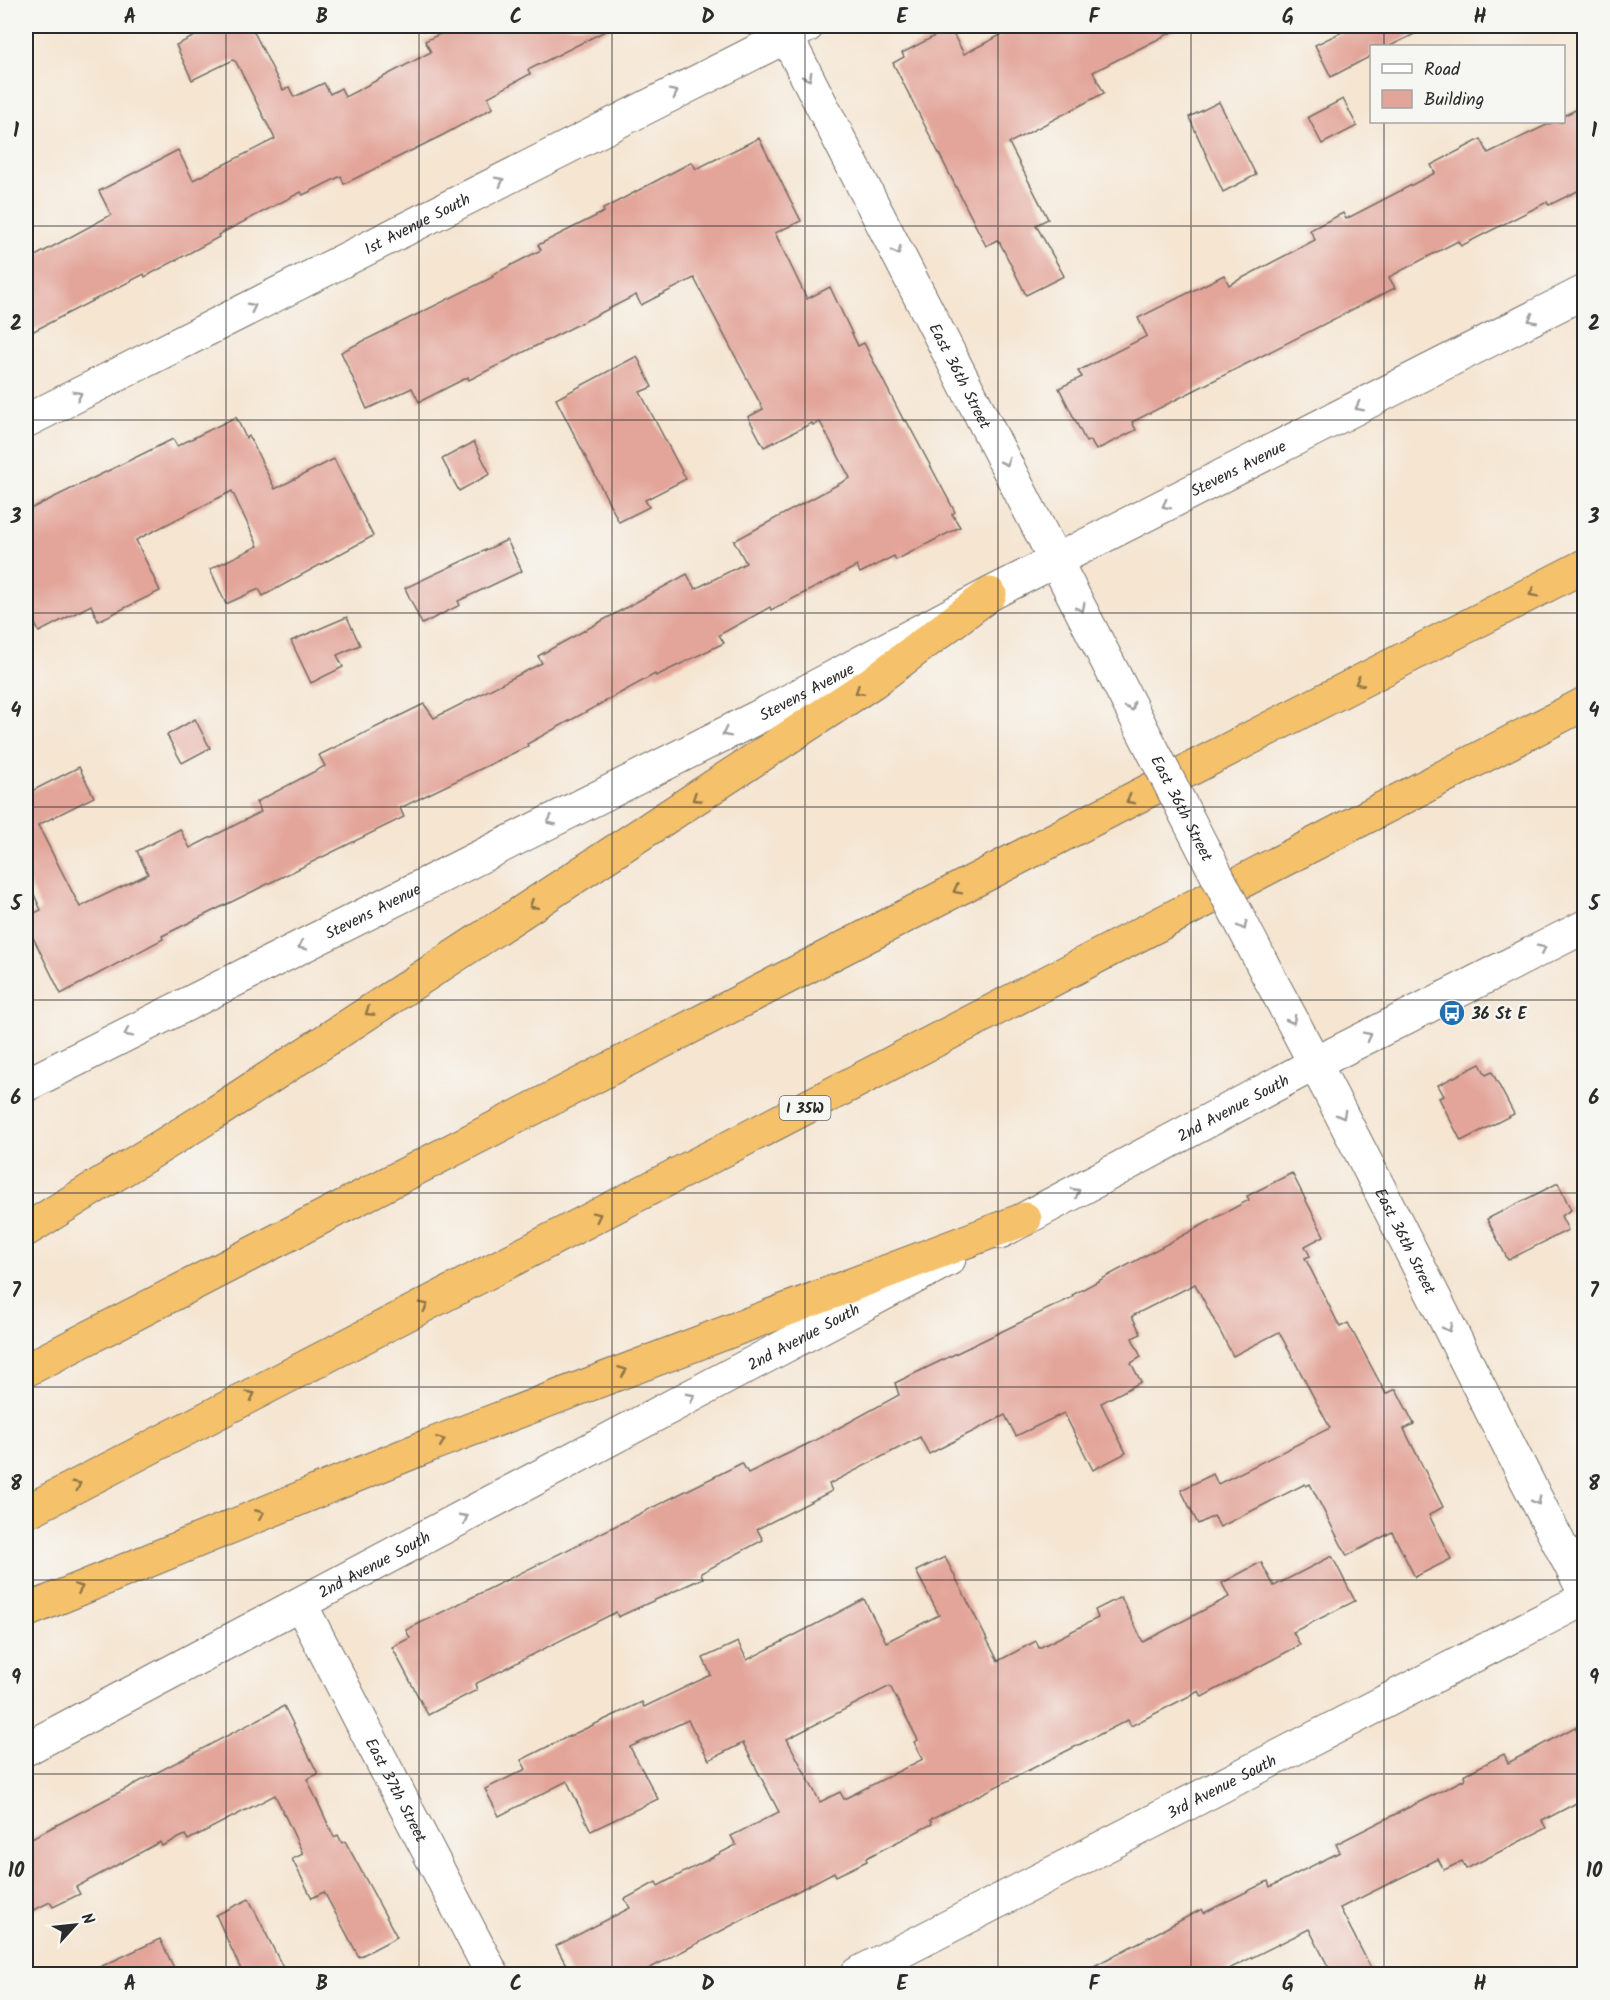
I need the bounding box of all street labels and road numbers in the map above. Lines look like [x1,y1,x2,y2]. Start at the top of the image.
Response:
street label: 1st Avenue South [360,187,475,262]
street label: East 36th Street [922,319,997,434]
street label: Stevens Avenue [1186,434,1291,504]
street label: Stevens Avenue [755,657,859,728]
street label: East 36th Street [1143,751,1219,867]
street label: Stevens Avenue [321,877,426,947]
street label: 2nd Avenue South [1173,1069,1294,1149]
road number: I 35W [780,1096,830,1120]
street label: East 36th Street [1367,1184,1442,1300]
street label: 2nd Avenue South [743,1298,865,1378]
street label: 2nd Avenue South [314,1525,435,1606]
street label: East 37th Street [358,1734,433,1848]
street label: 3rd Avenue South [1163,1749,1281,1826]

